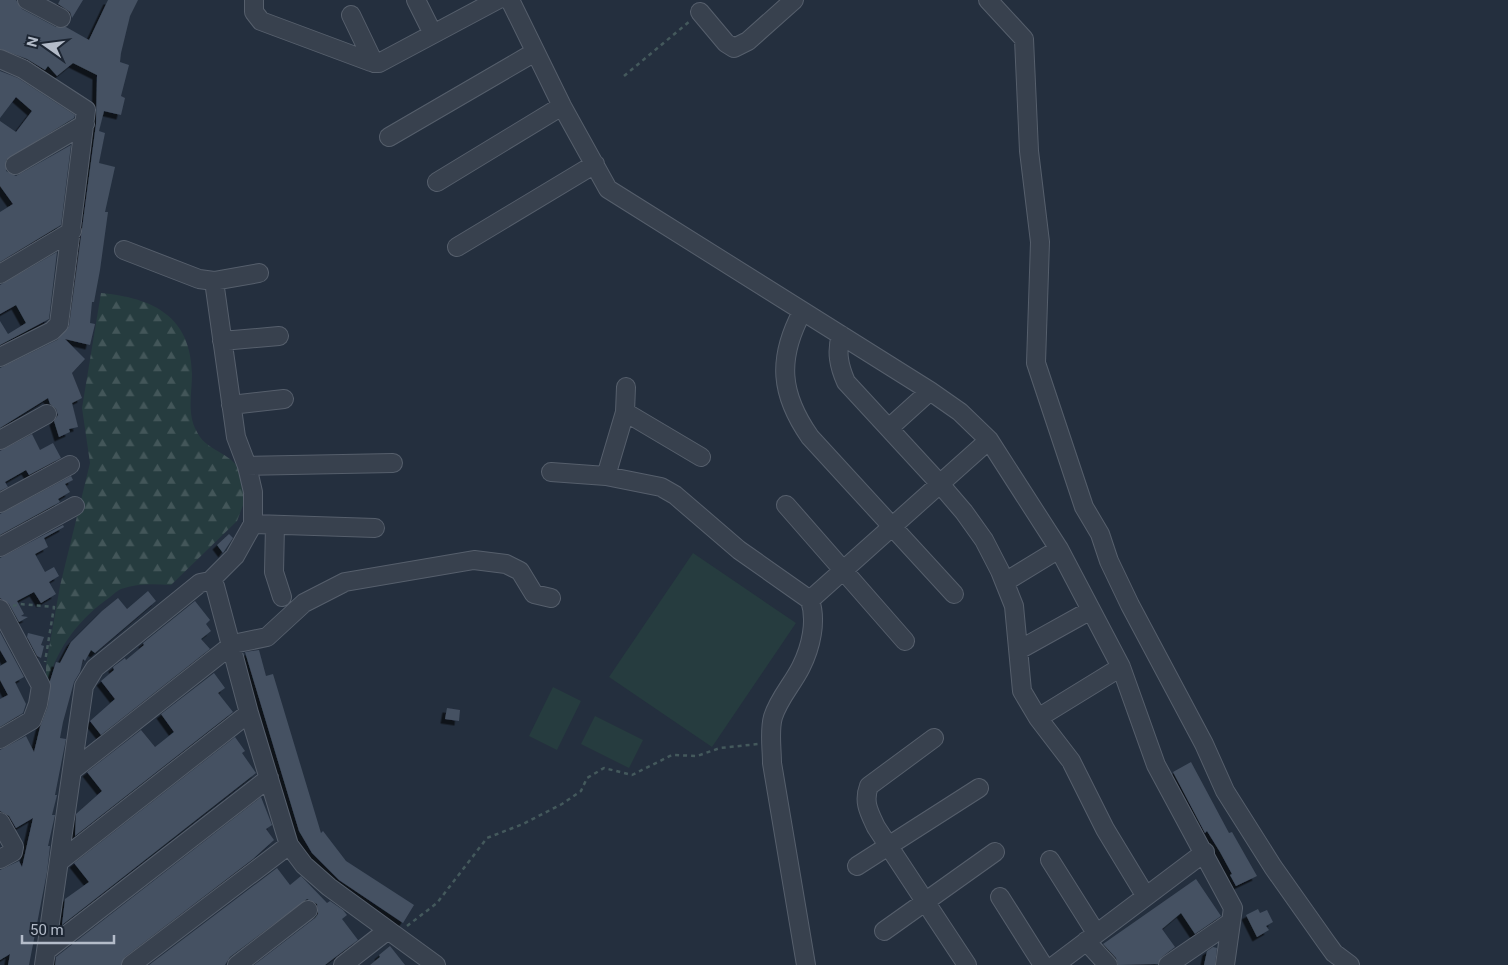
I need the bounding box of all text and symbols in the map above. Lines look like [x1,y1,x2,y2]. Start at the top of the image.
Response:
north arrow [20,20,70,70]
text: N [23,35,41,49]
scale bar [22,912,115,944]
text: 50 m [30,921,64,939]

